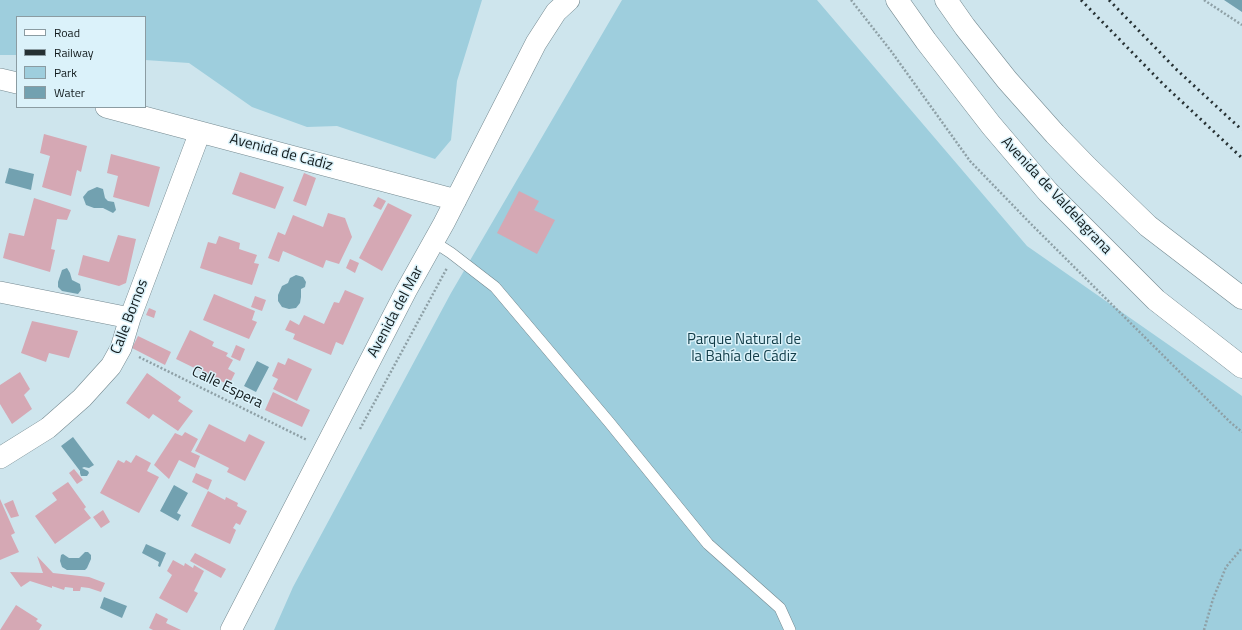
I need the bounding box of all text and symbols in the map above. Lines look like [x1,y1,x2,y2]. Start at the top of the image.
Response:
legend [16,16,146,108]
text: Road [54,23,80,42]
text: Railway [54,43,94,62]
text: Park [54,63,77,82]
text: Water [54,83,85,102]
street label: Avenida de Cádiz [228,131,334,175]
street label: Avenida de Valdelagrana [997,134,1115,258]
street label: Avenida del Mar [364,263,428,361]
street label: Calle Bornos [107,277,153,357]
park label: Parque Natural de la Bahía de Cádiz [687,331,801,366]
street label: Calle Espera [188,363,266,413]

